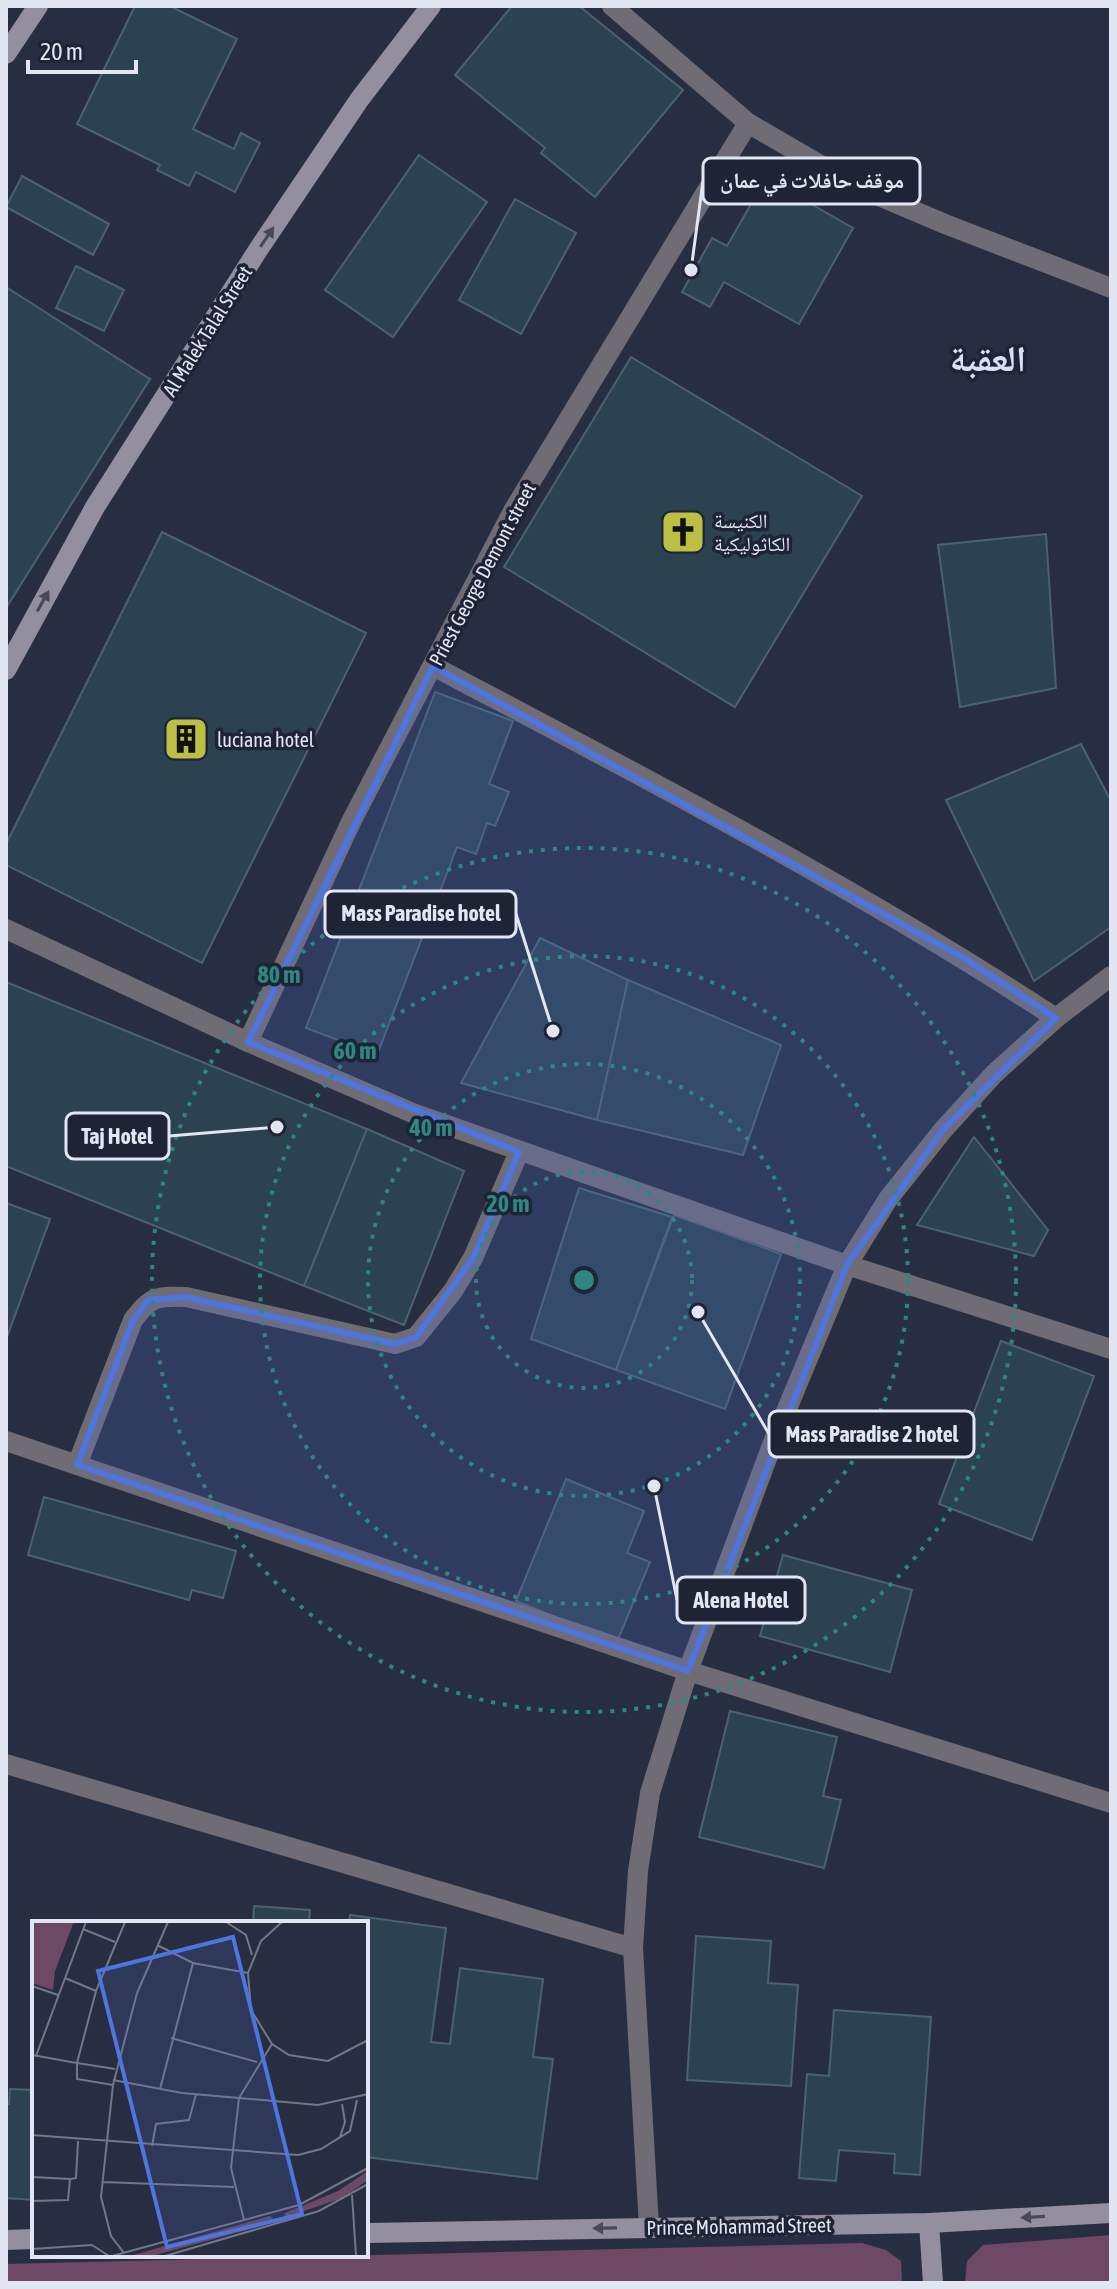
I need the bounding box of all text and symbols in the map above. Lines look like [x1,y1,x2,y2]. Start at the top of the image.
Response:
scale bar [28,24,136,74]
text: 20 m [40,38,83,65]
callout: موقف حافلات في عمان [703,158,920,204]
text: موقف حافلات في عمان [720,167,904,197]
one-way arrow [259,226,274,247]
street label: Al Malek Talal Street [158,261,256,400]
district label: العقبة [950,337,1026,379]
street label: Priest George Demont street [424,478,540,669]
church icon: الكنيسة الكاثوليكية [659,508,707,556]
place label: الكنيسة الكاثوليكية [714,509,790,555]
one-way arrow [37,590,50,613]
building icon: luciana hotel [162,715,210,763]
place label: luciana hotel [217,728,315,751]
callout: Mass Paradise hotel [325,891,516,937]
text: Mass Paradise hotel [341,900,502,926]
text: 80 m [257,961,301,988]
text: 60 m [333,1037,377,1064]
callout: Taj Hotel [66,1113,169,1159]
text: 40 m [408,1114,453,1141]
text: Taj Hotel [81,1123,154,1149]
text: 20 m [486,1190,530,1217]
centre of rings [570,1266,598,1294]
callout: Mass Paradise 2 hotel [769,1411,974,1457]
text: Mass Paradise 2 hotel [786,1421,960,1447]
callout: Alena Hotel [677,1577,805,1623]
text: Alena Hotel [692,1587,790,1613]
inset map [32,1921,368,2257]
one-way arrow [1020,2211,1045,2224]
street label: Prince Mohammad Street [646,2213,832,2239]
one-way arrow [592,2222,617,2235]

